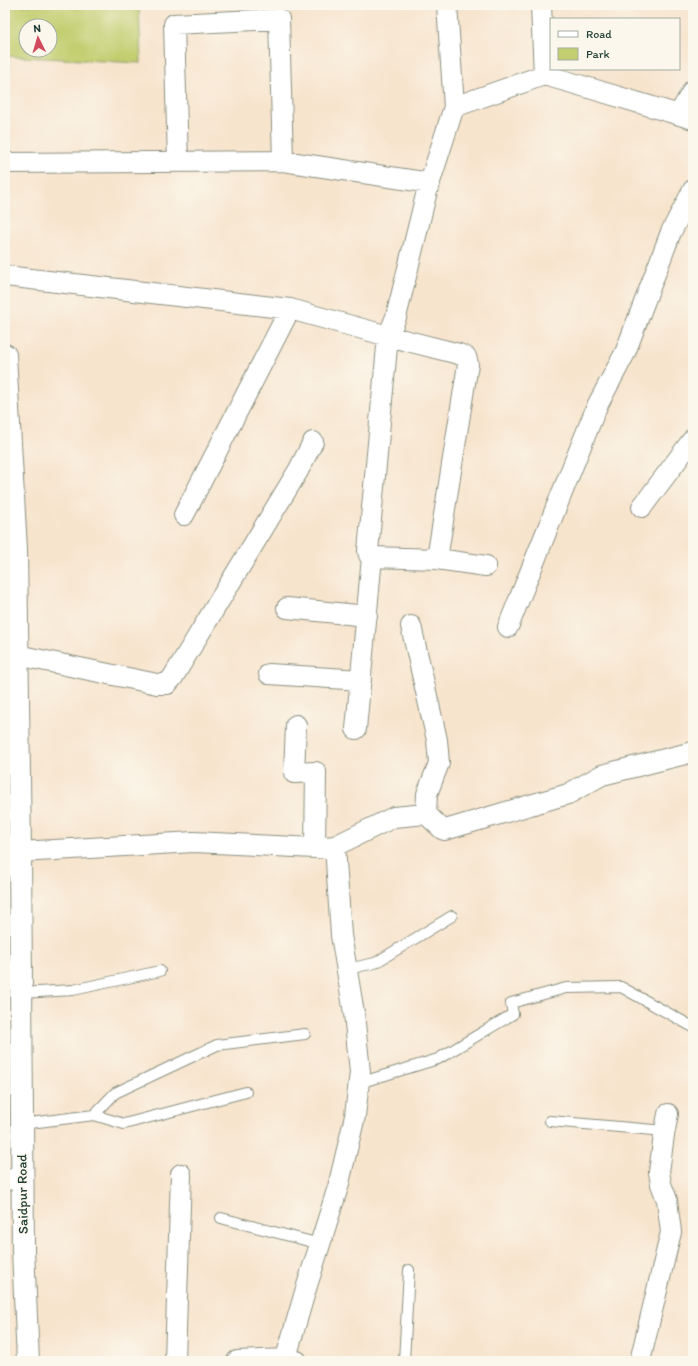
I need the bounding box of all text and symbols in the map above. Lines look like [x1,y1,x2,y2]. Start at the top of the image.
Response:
north arrow [18,18,58,58]
legend [550,18,680,70]
text: N [33,22,41,35]
text: Road [586,27,612,41]
text: Park [586,47,610,61]
street label: Saidpur Road [13,1154,32,1234]

